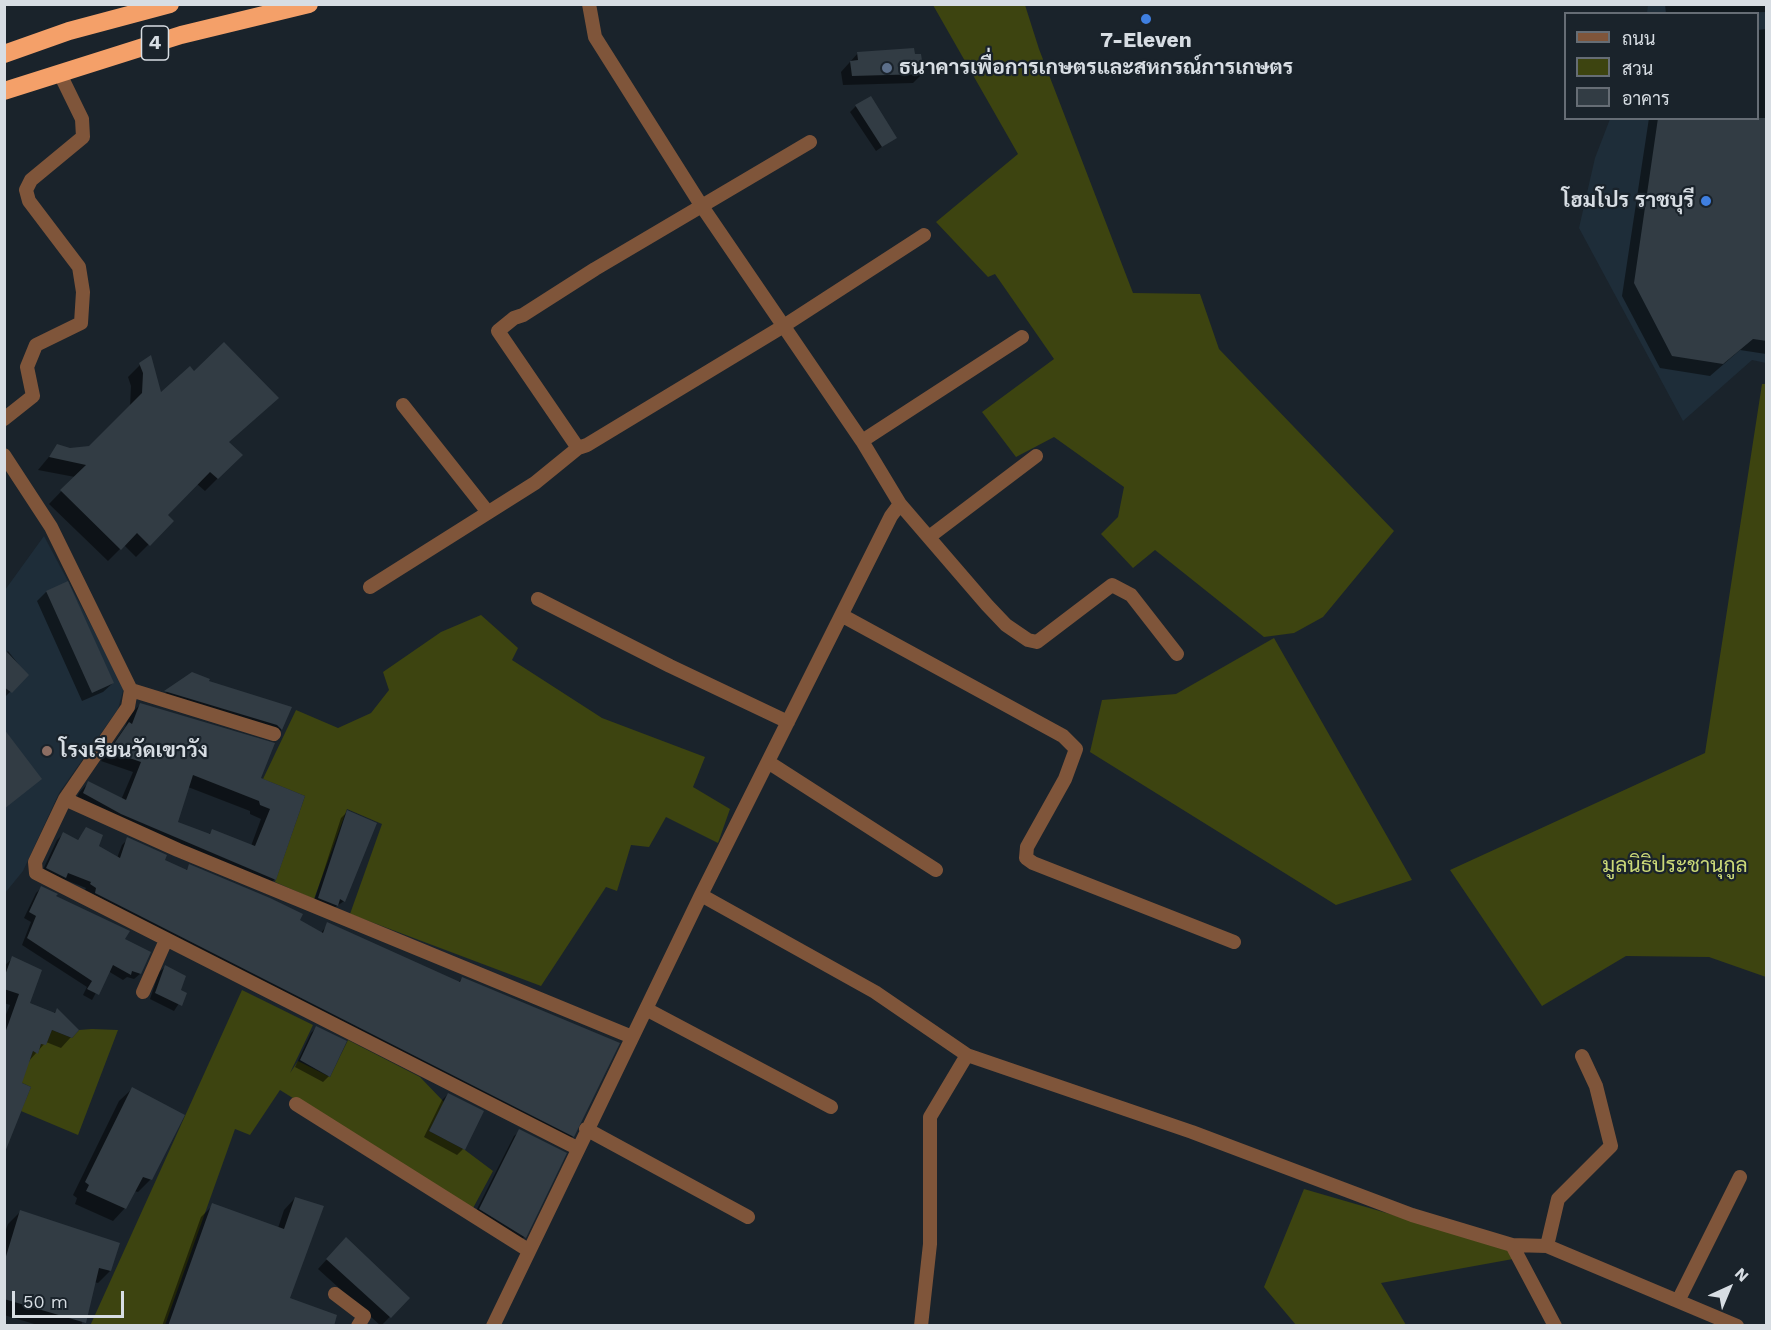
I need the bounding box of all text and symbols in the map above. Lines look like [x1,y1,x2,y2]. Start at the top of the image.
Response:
marker: 7-Eleven [1139,12,1153,26]
legend [1564,12,1759,120]
road number: 4 [142,26,168,60]
place label: 7-Eleven [1100,28,1192,54]
text: ถนน [1622,28,1655,49]
place label: ธนาคารเพื่อการเกษตรและสหกรณ์การเกษตร [899,55,1293,81]
text: สวน [1622,58,1653,79]
marker: ธนาคารเพื่อการเกษตรและสหกรณ์การเกษตร [880,61,894,75]
text: อาคาร [1622,88,1670,109]
place label: โฮมโปร ราชบุรี [1562,188,1694,214]
marker: โฮมโปร ราชบุรี [1699,194,1713,208]
place label: โรงเรียนวัดเขาวัง [59,738,208,764]
marker: โรงเรียนวัดเขาวัง [40,744,54,758]
park label: มูลนิธิประชานุกูล [1602,853,1748,879]
north arrow [1699,1258,1759,1318]
text: N [1731,1264,1753,1286]
scale bar [15,1279,128,1317]
text: 50 m [23,1291,68,1312]

